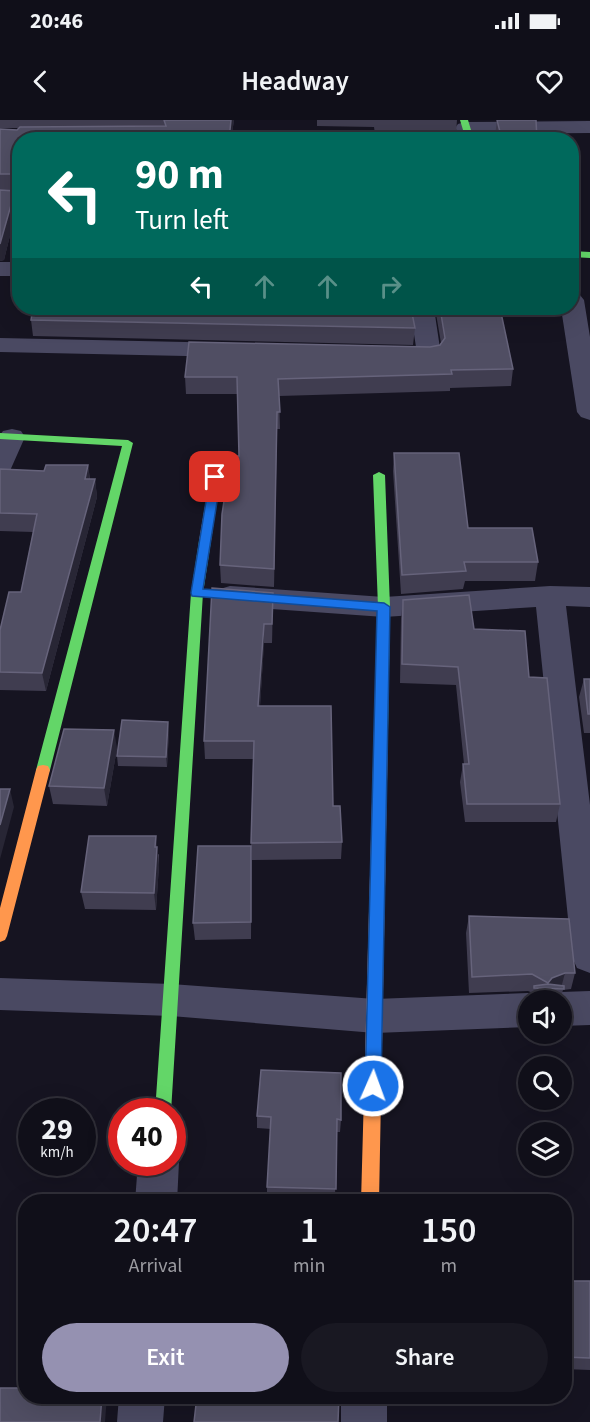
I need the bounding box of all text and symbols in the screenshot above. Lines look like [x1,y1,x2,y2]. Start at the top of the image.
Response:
text: 20:46 [30,5,83,37]
text: Headway [241,62,349,101]
icon: back [24,65,57,98]
icon: heart [533,65,566,98]
text: 90 m [135,145,224,205]
icon: left [36,156,114,234]
text: Turn left [135,201,229,240]
icon: left [185,270,218,303]
icon: ahead [248,270,281,303]
icon: ahead [311,270,344,303]
icon: right [374,270,407,303]
pin [189,451,240,502]
icon: arrive [198,460,231,493]
map controls [518,990,572,1176]
button: sound [518,990,572,1044]
position arrow [341,1054,405,1118]
button: search [518,1056,572,1110]
speed limit sign: 40 [108,1098,186,1176]
text: 29 [41,1108,73,1151]
button: layers [518,1122,572,1176]
text: km/h [40,1142,74,1163]
text: 20:47 [114,1205,197,1256]
text: 1 [300,1205,318,1256]
text: 150 [421,1205,476,1256]
text: Arrival [129,1252,182,1280]
text: min [293,1252,325,1280]
text: m [440,1252,457,1280]
button: Exit [42,1323,289,1392]
button: Share [301,1323,548,1392]

